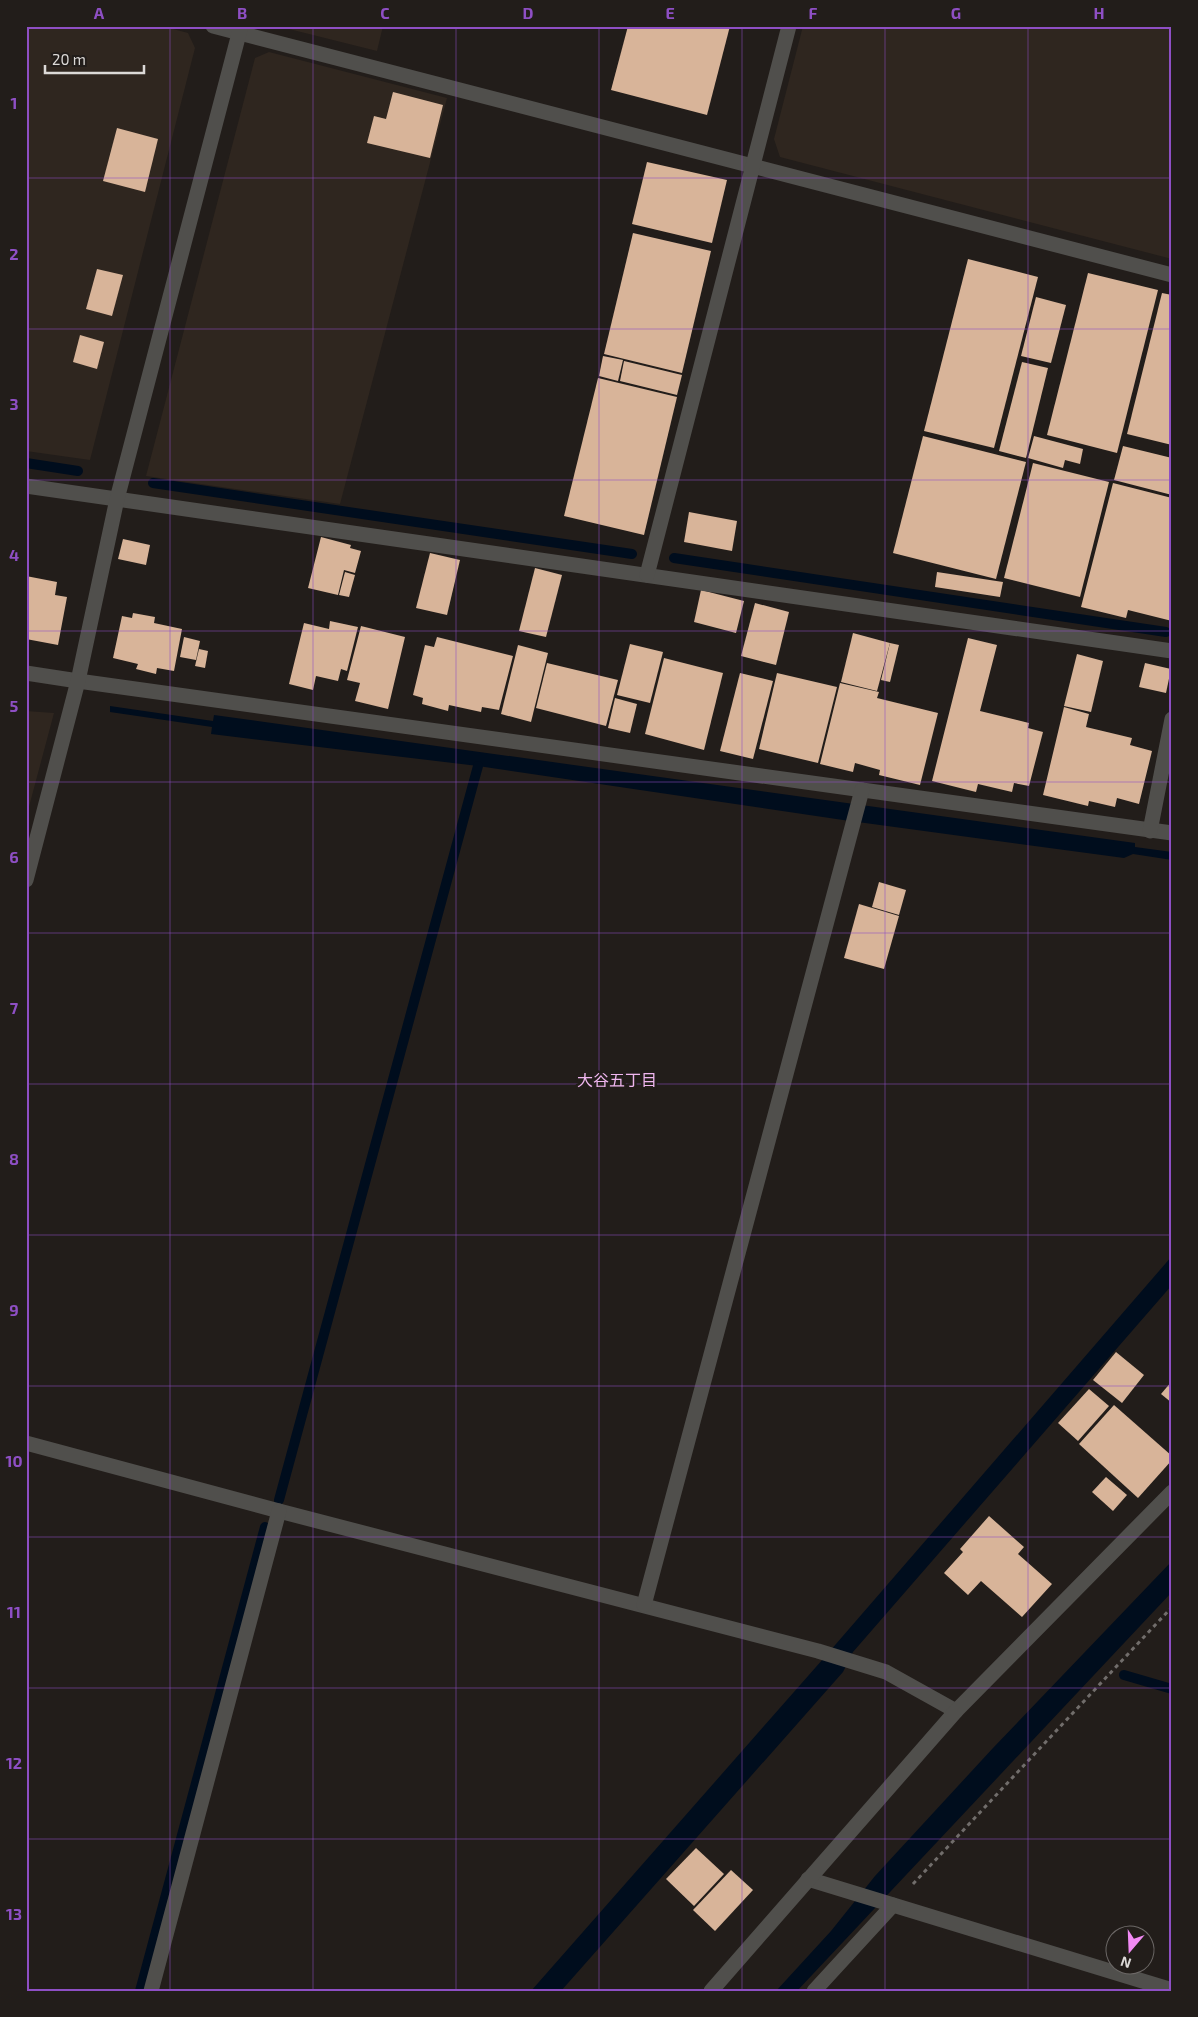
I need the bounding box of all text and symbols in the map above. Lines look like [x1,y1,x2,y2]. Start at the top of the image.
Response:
text: A [94,3,105,22]
text: B [237,3,247,22]
text: C [380,3,390,22]
text: D [523,3,534,22]
text: E [665,3,675,22]
text: F [809,3,818,22]
text: G [951,3,961,22]
text: H [1093,3,1105,22]
scale bar [45,42,144,74]
text: 20 m [52,50,86,68]
text: 1 [11,93,17,112]
text: 2 [9,244,19,263]
text: 3 [9,394,19,413]
text: 4 [9,545,19,564]
text: 5 [10,696,19,715]
text: 6 [9,847,19,866]
text: 7 [10,998,19,1017]
district label: 大谷五丁目 [577,1070,657,1089]
text: 8 [9,1149,19,1168]
text: 9 [9,1300,19,1319]
text: 10 [5,1451,23,1470]
text: 11 [7,1602,21,1621]
text: 12 [6,1753,22,1772]
text: 13 [6,1904,22,1923]
north arrow [1106,1924,1156,1974]
text: N [1118,1953,1133,1972]

